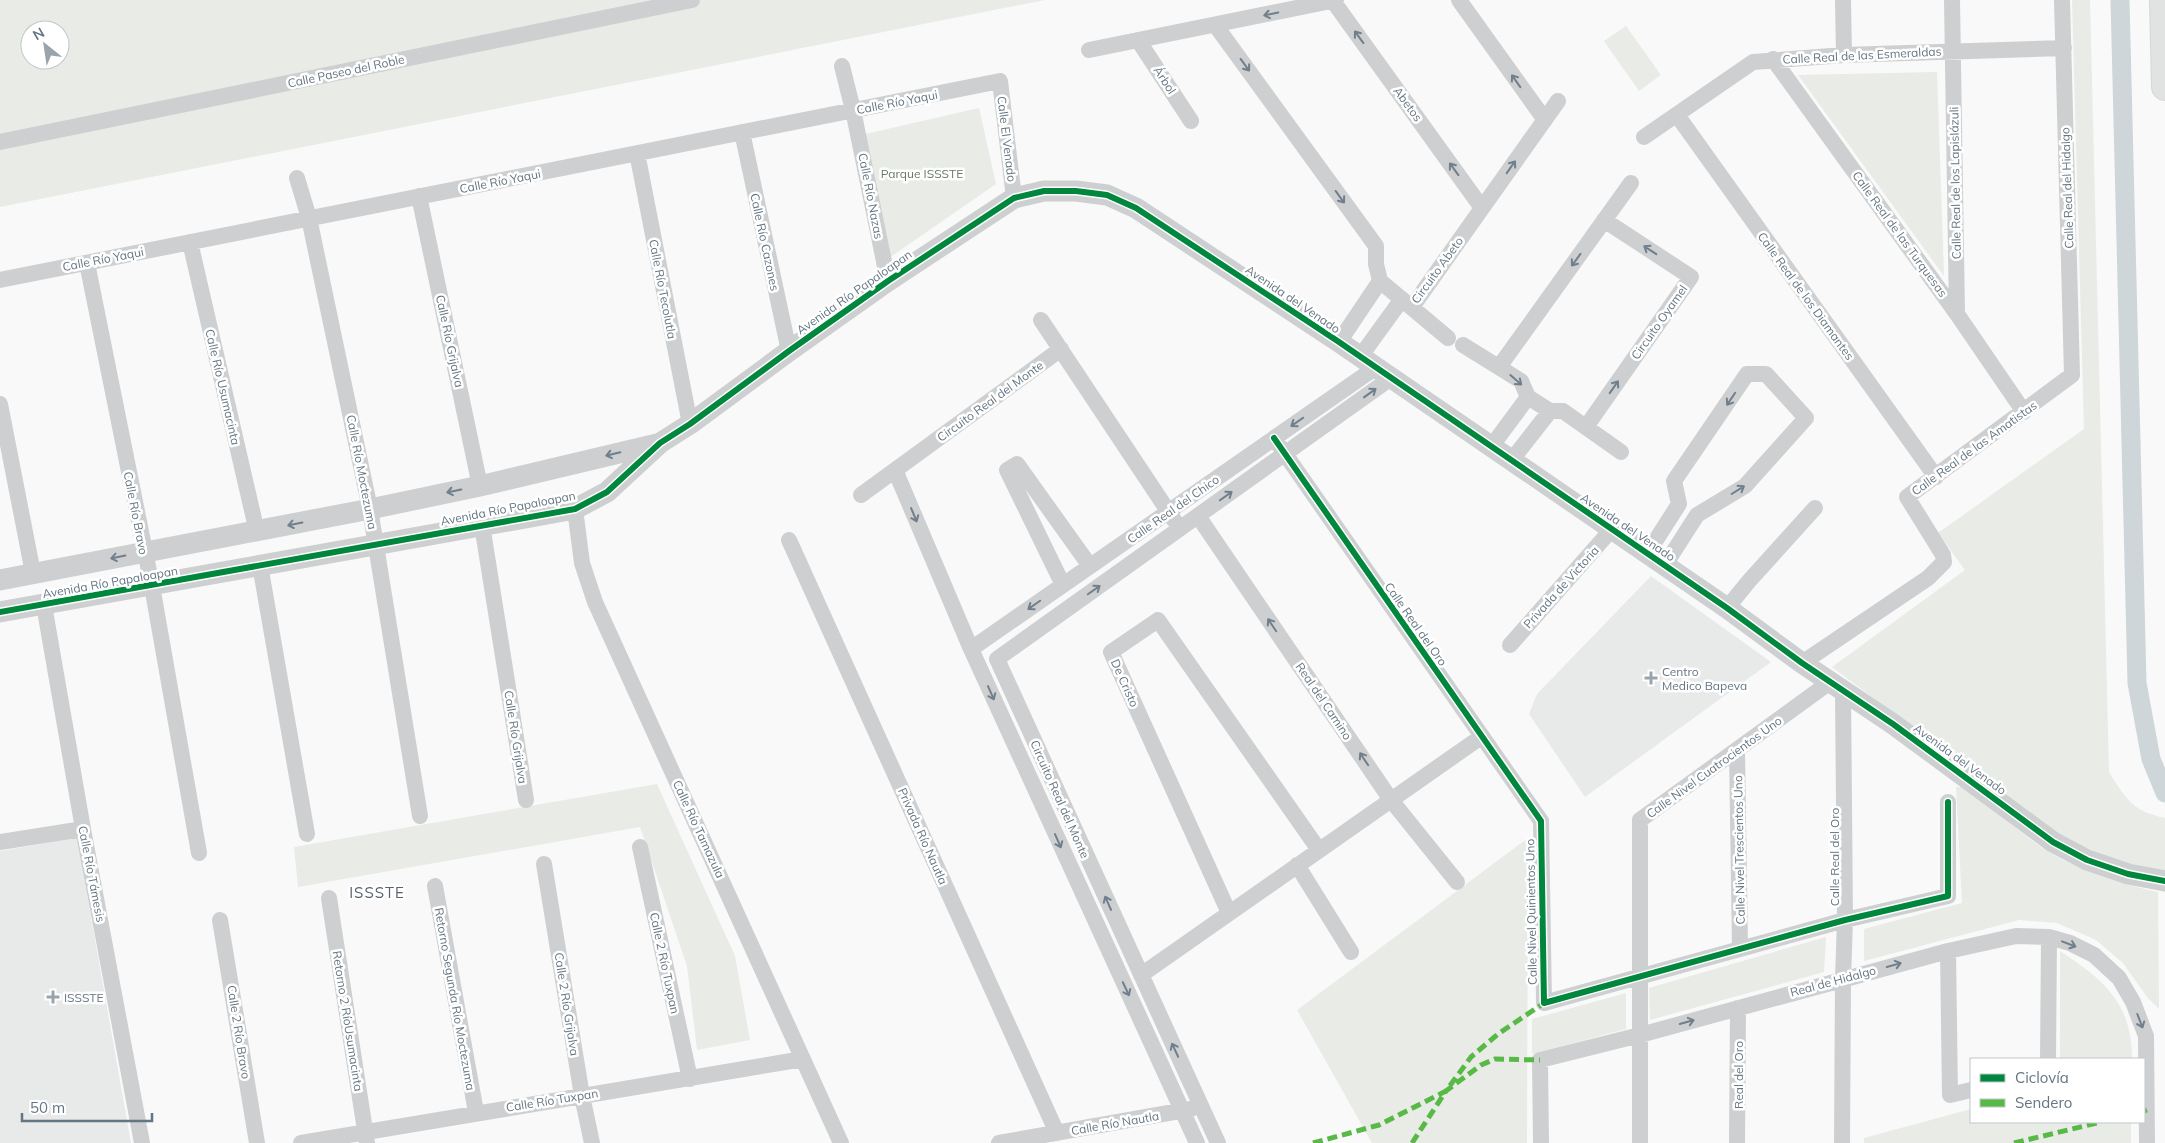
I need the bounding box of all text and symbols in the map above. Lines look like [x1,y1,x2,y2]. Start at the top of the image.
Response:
one-way arrow [1264,10,1280,19]
north arrow [20,20,70,70]
text: N [29,23,48,44]
one-way arrow [1354,30,1364,44]
street label: Calle Real de las Esmeraldas [1782,43,1942,67]
street label: Calle Paseo del Roble [286,51,406,91]
one-way arrow [1240,58,1250,72]
street label: Árbol [1151,63,1179,97]
one-way arrow [1511,74,1521,88]
street label: Abetos [1390,84,1426,124]
street label: Calle Río Yaqui [855,87,939,117]
street label: Calle El Venado [994,95,1020,183]
street label: Calle Real de los Lapislázuli [1946,106,1964,260]
street label: Calle Real del Hidalgo [2057,127,2077,249]
street label: Calle Río Nazas [855,152,887,240]
one-way arrow [1506,161,1517,174]
one-way arrow [1449,162,1459,176]
street label: Calle Río Yaqui [458,166,542,196]
park label: Parque ISSSTE [881,166,963,181]
street label: Calle Real de las Turquesas [1849,168,1951,300]
one-way arrow [1335,190,1345,204]
street label: Calle Río Cazones [747,192,783,292]
street label: Calle Real de los Diamantes [1755,229,1858,363]
street label: Circuito Abeto [1408,234,1466,306]
street label: Calle Río Tecolutla [646,238,680,340]
street label: Calle Río Yaqui [61,244,145,274]
one-way arrow [1643,245,1657,255]
street label: Avenida Río Papaloapan [793,246,915,338]
one-way arrow [1571,252,1581,266]
street label: Avenida del Venado [1243,262,1343,336]
street label: Circuito Oyamel [1628,282,1690,362]
street label: Calle Río Grijalva [433,293,467,389]
street label: Calle Río Usumacinta [202,328,244,446]
street label: Circuito Real del Monte [934,357,1046,445]
one-way arrow [1510,374,1523,385]
one-way arrow [1609,380,1619,394]
one-way arrow [1363,388,1377,398]
one-way arrow [1726,391,1736,405]
street label: Calle Real de las Amatistas [1908,397,2040,499]
street label: Calle Río Moctezuma [344,413,380,531]
one-way arrow [1290,417,1304,427]
one-way arrow [605,450,621,459]
street label: Calle Río Bravo [121,470,151,556]
street label: Calle Real del Chico [1124,472,1222,546]
one-way arrow [1731,485,1745,495]
one-way arrow [447,487,463,497]
street label: Avenida Río Papaloapan [439,488,577,528]
street label: Avenida del Venado [1578,490,1678,564]
one-way arrow [1219,491,1233,501]
one-way arrow [910,507,920,522]
one-way arrow [288,520,304,529]
street label: Privada de Victoria [1520,543,1602,631]
one-way arrow [111,553,127,563]
street label: Avenida Río Papaloapan [41,563,179,601]
street label: Calle Real del Oro [1382,579,1450,669]
one-way arrow [1087,585,1101,595]
one-way arrow [1027,600,1041,610]
one-way arrow [1267,618,1277,632]
street label: De Cristo [1108,657,1142,709]
street label: Real del Camino [1293,659,1355,743]
place label: Centro Medico Bapeva [1662,664,1747,693]
marker: Centro Medico Bapeva [1644,671,1658,685]
one-way arrow [987,685,996,700]
street label: Calle Río Grijalva [501,689,531,785]
street label: Calle Nivel Cuatrocientos Uno [1643,713,1785,821]
street label: Avenida del Venado [1911,720,2009,798]
street label: Circuito Real del Monte [1027,738,1093,860]
one-way arrow [1359,752,1369,766]
street label: Calle Nivel Trescientos Uno [1730,775,1748,925]
street label: Calle Río Tamazula [670,778,728,880]
street label: Privada Río Nautla [895,785,951,887]
street label: Calle Real del Oro [1827,808,1842,906]
street label: Calle Río Támesis [75,824,109,924]
one-way arrow [1054,833,1064,848]
street label: Calle Nivel Quinientos Uno [1522,839,1540,985]
district label: ISSSTE [349,883,405,902]
one-way arrow [1102,896,1112,911]
street label: Retorno Segunda Río Moctezuma [432,906,478,1092]
street label: Calle 2 Río Tuxpan [647,911,683,1015]
one-way arrow [2061,940,2077,949]
street label: Retorno 2 RíoUsumacinta [329,950,367,1092]
street label: Calle 2 Río Grijalva [551,951,583,1057]
one-way arrow [1885,960,1901,969]
street label: Real de Hidalgo [1788,962,1878,1000]
one-way arrow [1122,981,1131,996]
street label: Calle 2 Río Bravo [224,984,254,1080]
marker: ISSSTE [46,990,60,1004]
place label: ISSSTE [64,990,104,1005]
one-way arrow [2136,1013,2145,1029]
one-way arrow [1678,1017,1694,1026]
street label: Real del Oro [1731,1041,1746,1109]
one-way arrow [1170,1043,1180,1058]
legend [1970,1058,2145,1123]
text: Ciclovía [2015,1068,2069,1087]
street label: Calle Río Tuxpan [505,1085,599,1115]
scale bar [22,1090,152,1122]
text: Sendero [2015,1093,2072,1112]
text: 50 m [30,1098,65,1117]
street label: Calle Río Nautla [1070,1108,1160,1138]

